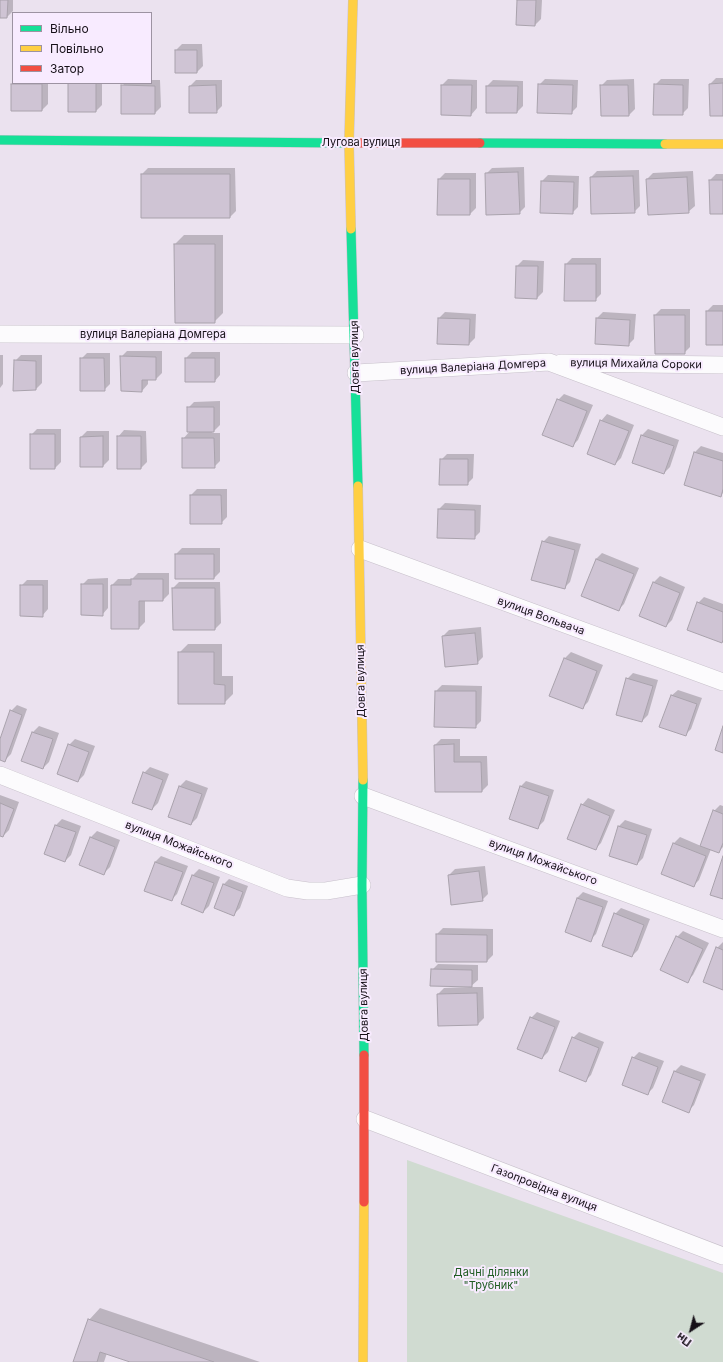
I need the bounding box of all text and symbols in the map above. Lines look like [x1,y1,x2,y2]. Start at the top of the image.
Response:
legend [12,12,152,84]
text: Вільно [50,21,89,36]
text: Повільно [50,41,104,56]
text: Затор [50,61,84,76]
street label: Лугова вулиця [322,136,400,150]
street label: Довга вулиця [348,320,362,394]
street label: вулиця Валеріана Домгера [80,328,226,342]
street label: вулиця Михайла Сороки [570,356,702,372]
street label: вулиця Валеріана Домгера [400,357,546,377]
street label: вулиця Вольвача [496,594,586,638]
street label: Довга вулиця [354,644,368,718]
street label: вулиця Можайського [123,818,235,872]
street label: вулиця Можайського [487,836,599,888]
street label: Довга вулиця [357,968,371,1042]
street label: Газопровідна вулиця [489,1162,599,1214]
park label: Дачні ділянки "Трубник" [454,1266,528,1292]
north arrow [671,1310,711,1350]
text: Пн [674,1330,694,1350]

